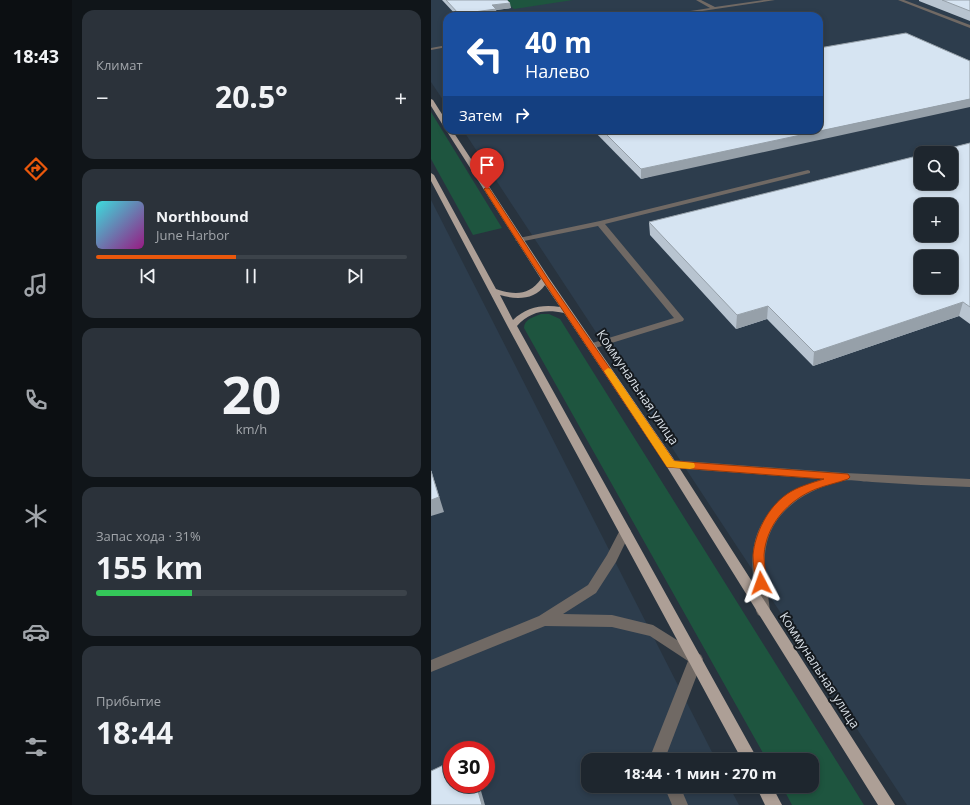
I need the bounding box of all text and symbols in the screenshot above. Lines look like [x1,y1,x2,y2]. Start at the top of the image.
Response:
text: 40 m [525,23,592,61]
icon: left [459,28,511,80]
text: 18:43 [13,44,59,68]
text: Климат [96,56,143,74]
text: Налево [525,59,590,83]
text: 20.5° [215,76,288,117]
text: − [96,82,109,112]
text: + [394,82,407,112]
icon: right [511,104,533,126]
text: Затем [459,105,503,125]
map controls [914,146,958,294]
button: search [914,146,958,190]
pin [470,148,504,189]
icon: arrive [476,154,498,176]
icon: directions [22,155,50,183]
button: + [914,198,958,242]
text: Northbound [156,206,249,226]
text: June Harbor [156,226,229,244]
button: − [914,250,958,294]
icon: previous [137,265,159,287]
icon: pause [240,265,262,287]
icon: next [344,265,366,287]
icon: music [22,271,50,299]
street label: Коммунальная улица [593,326,683,448]
text: 20 [222,358,281,429]
icon: phone [22,386,50,414]
text: km/h [236,420,267,438]
icon: climate [22,502,50,530]
text: Запас хода · 31% [96,527,201,545]
text: 155 km [96,547,203,588]
position arrow [740,562,782,604]
street label: Коммунальная улица [776,608,864,732]
icon: car [22,618,50,646]
text: Прибытие [96,692,161,710]
text: 18:44 [96,712,173,753]
icon: filters [22,733,50,761]
speed limit sign: 30 [443,741,495,793]
text: 18:44 · 1 мин · 270 m [624,763,776,783]

